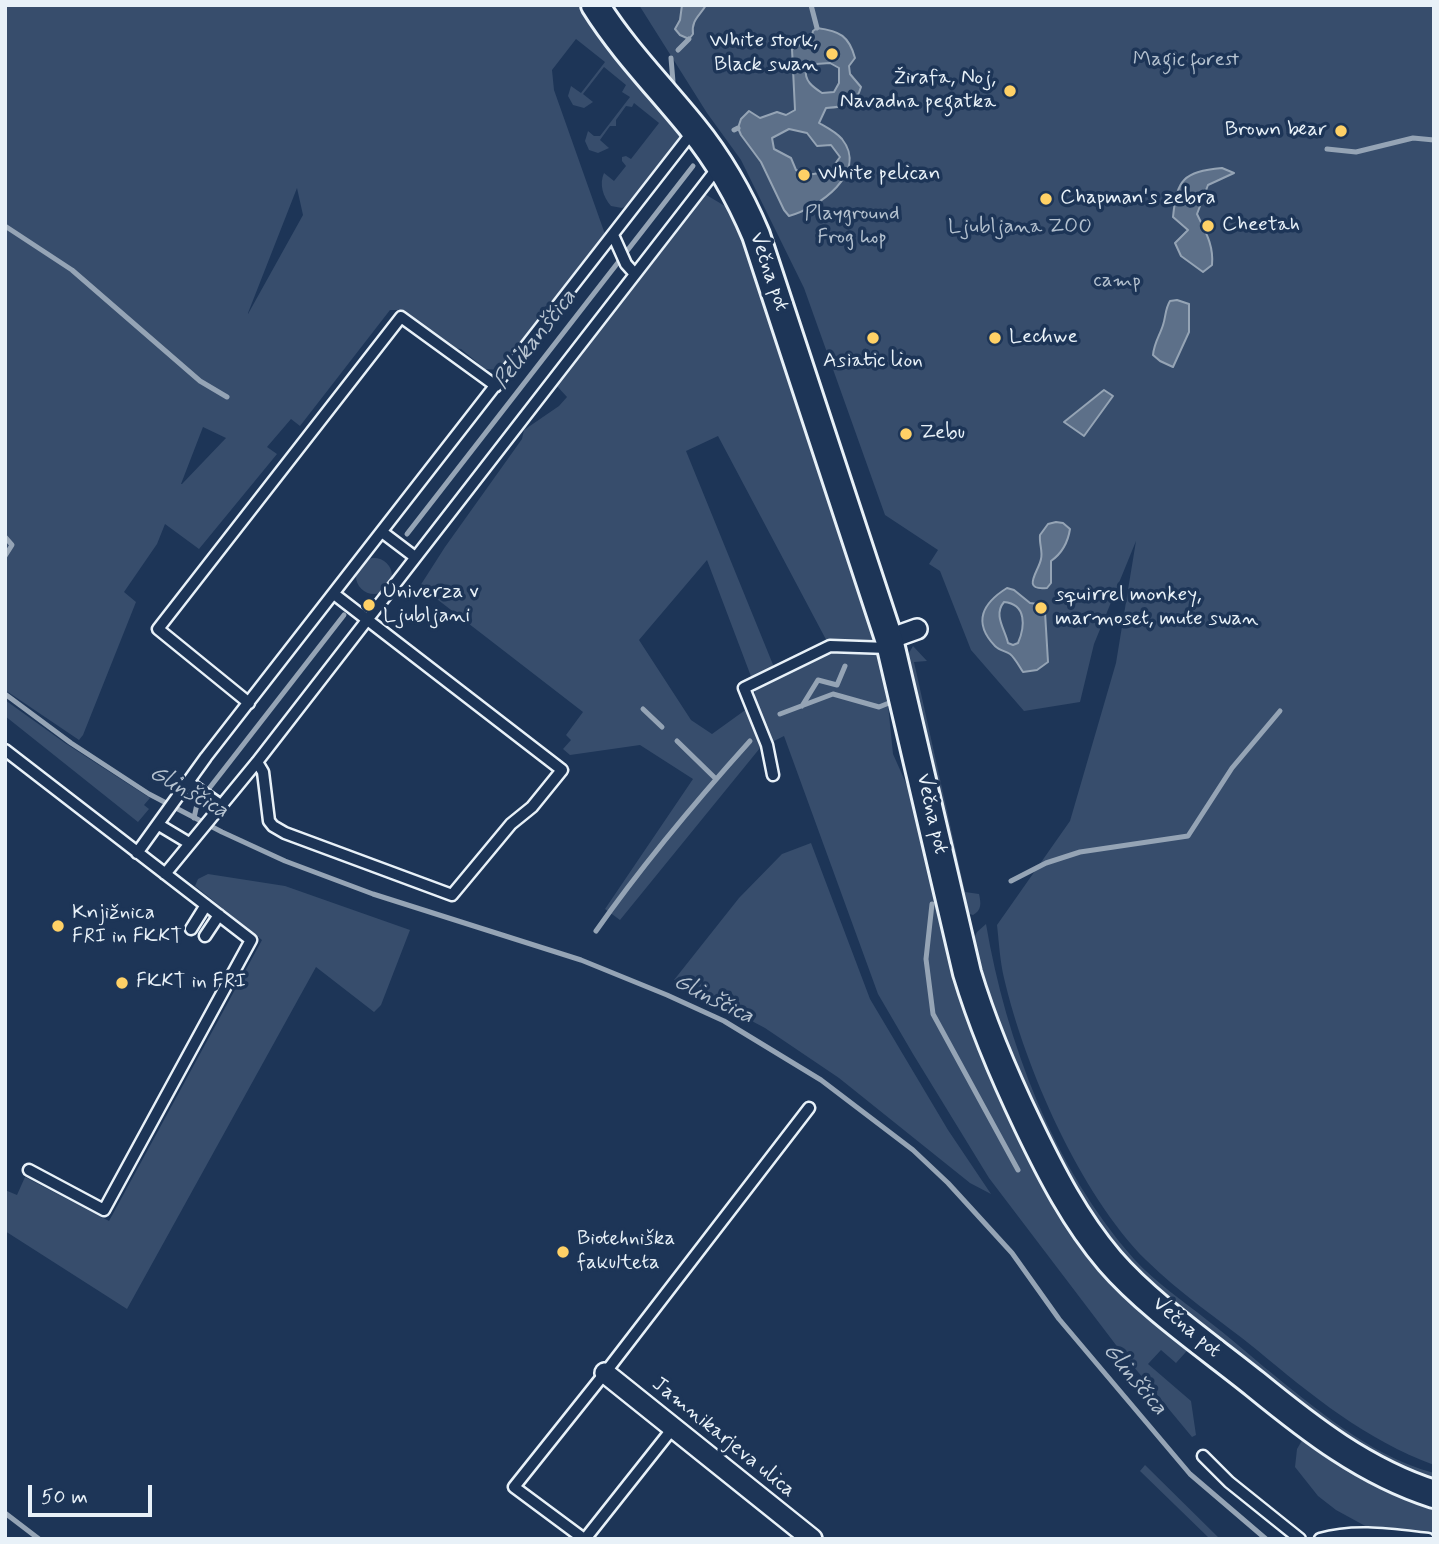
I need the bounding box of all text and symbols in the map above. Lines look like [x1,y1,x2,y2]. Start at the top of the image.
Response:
place label: White stork, Black swan [709,29,818,79]
marker: White stork, Black swan [824,46,840,62]
park label: Magic forest [1133,48,1239,74]
place label: Žirafa, Noj, Navadna pegatka [840,66,996,116]
marker: Žirafa, Noj, Navadna pegatka [1002,83,1018,99]
place label: Brown bear [1225,118,1327,144]
marker: Brown bear [1333,123,1349,139]
place label: White pelican [818,162,941,188]
marker: White pelican [796,167,812,183]
place label: Chapman's zebra [1060,186,1216,212]
marker: Chapman's zebra [1038,191,1054,207]
park label: Playground Frog hop [804,202,900,252]
place label: Cheetah [1222,213,1300,239]
park label: Ljubljana ZOO [948,215,1092,241]
marker: Cheetah [1200,218,1216,234]
street label: Večna pot [743,229,793,315]
park label: camp [1093,269,1141,295]
water label: Pelikanščica [489,285,583,395]
place label: Lechwe [1009,325,1078,351]
marker: Asiatic lion [865,330,881,346]
marker: Lechwe [987,330,1003,346]
place label: Asiatic lion [823,349,923,375]
place label: Zebu [920,421,965,447]
marker: Zebu [898,426,914,442]
place label: Univerza v Ljubljani [383,580,479,630]
place label: squirrel monkey, marmoset, mute swan [1055,583,1259,633]
marker: Univerza v Ljubljani [361,597,377,613]
marker: squirrel monkey, marmoset, mute swan [1033,600,1049,616]
water label: Glinščica [144,760,232,826]
street label: Večna pot [909,771,953,857]
place label: Knjižnica FRI in FKKT [72,901,182,951]
marker: Knjižnica FRI in FKKT [50,918,66,934]
water label: Glinščica [669,969,757,1031]
place label: FKKT in FRI [136,970,246,996]
marker: FKKT in FRI [114,975,130,991]
place label: Biotehniška fakulteta [577,1227,675,1277]
marker: Biotehniška fakulteta [555,1244,571,1260]
street label: Večna pot [1146,1292,1226,1364]
water label: Glinščica [1096,1338,1172,1422]
street label: Jamnikarjeva ulica [646,1372,800,1504]
scale bar [32,1470,156,1514]
text: 50 m [41,1483,88,1511]

